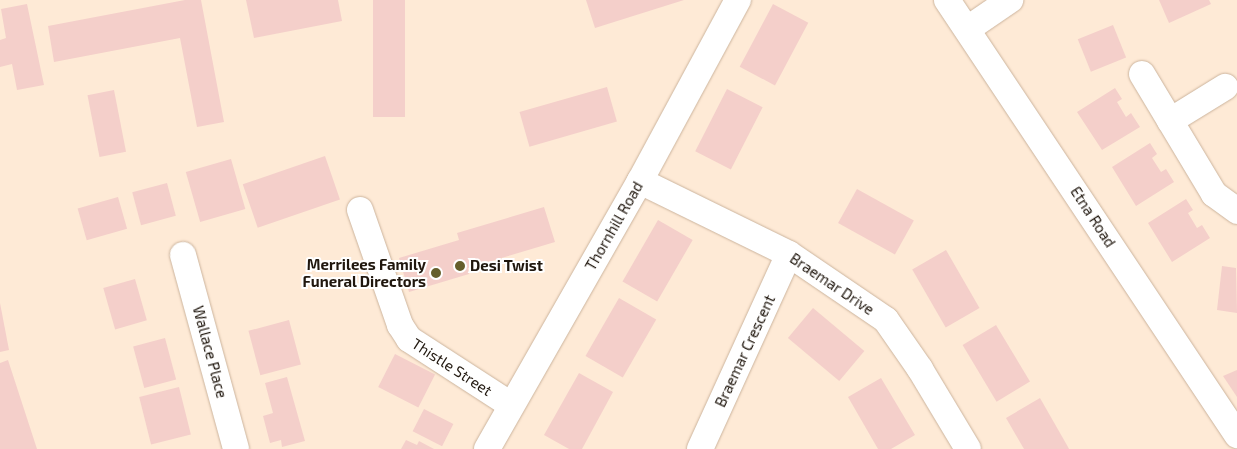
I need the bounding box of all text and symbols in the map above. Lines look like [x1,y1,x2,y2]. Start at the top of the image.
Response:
street label: Thornhill Road [581,178,647,274]
street label: Etna Road [1067,183,1119,251]
street label: Braemar Drive [786,249,878,319]
place label: Merrilees Family Funeral Directors [302,255,426,290]
place label: Desi Twist [470,257,543,275]
marker: Desi Twist [454,260,466,272]
marker: Merrilees Family Funeral Directors [430,267,442,279]
street label: Braemar Crescent [711,292,779,410]
street label: Wallace Place [189,304,231,400]
street label: Thistle Street [409,334,495,400]

